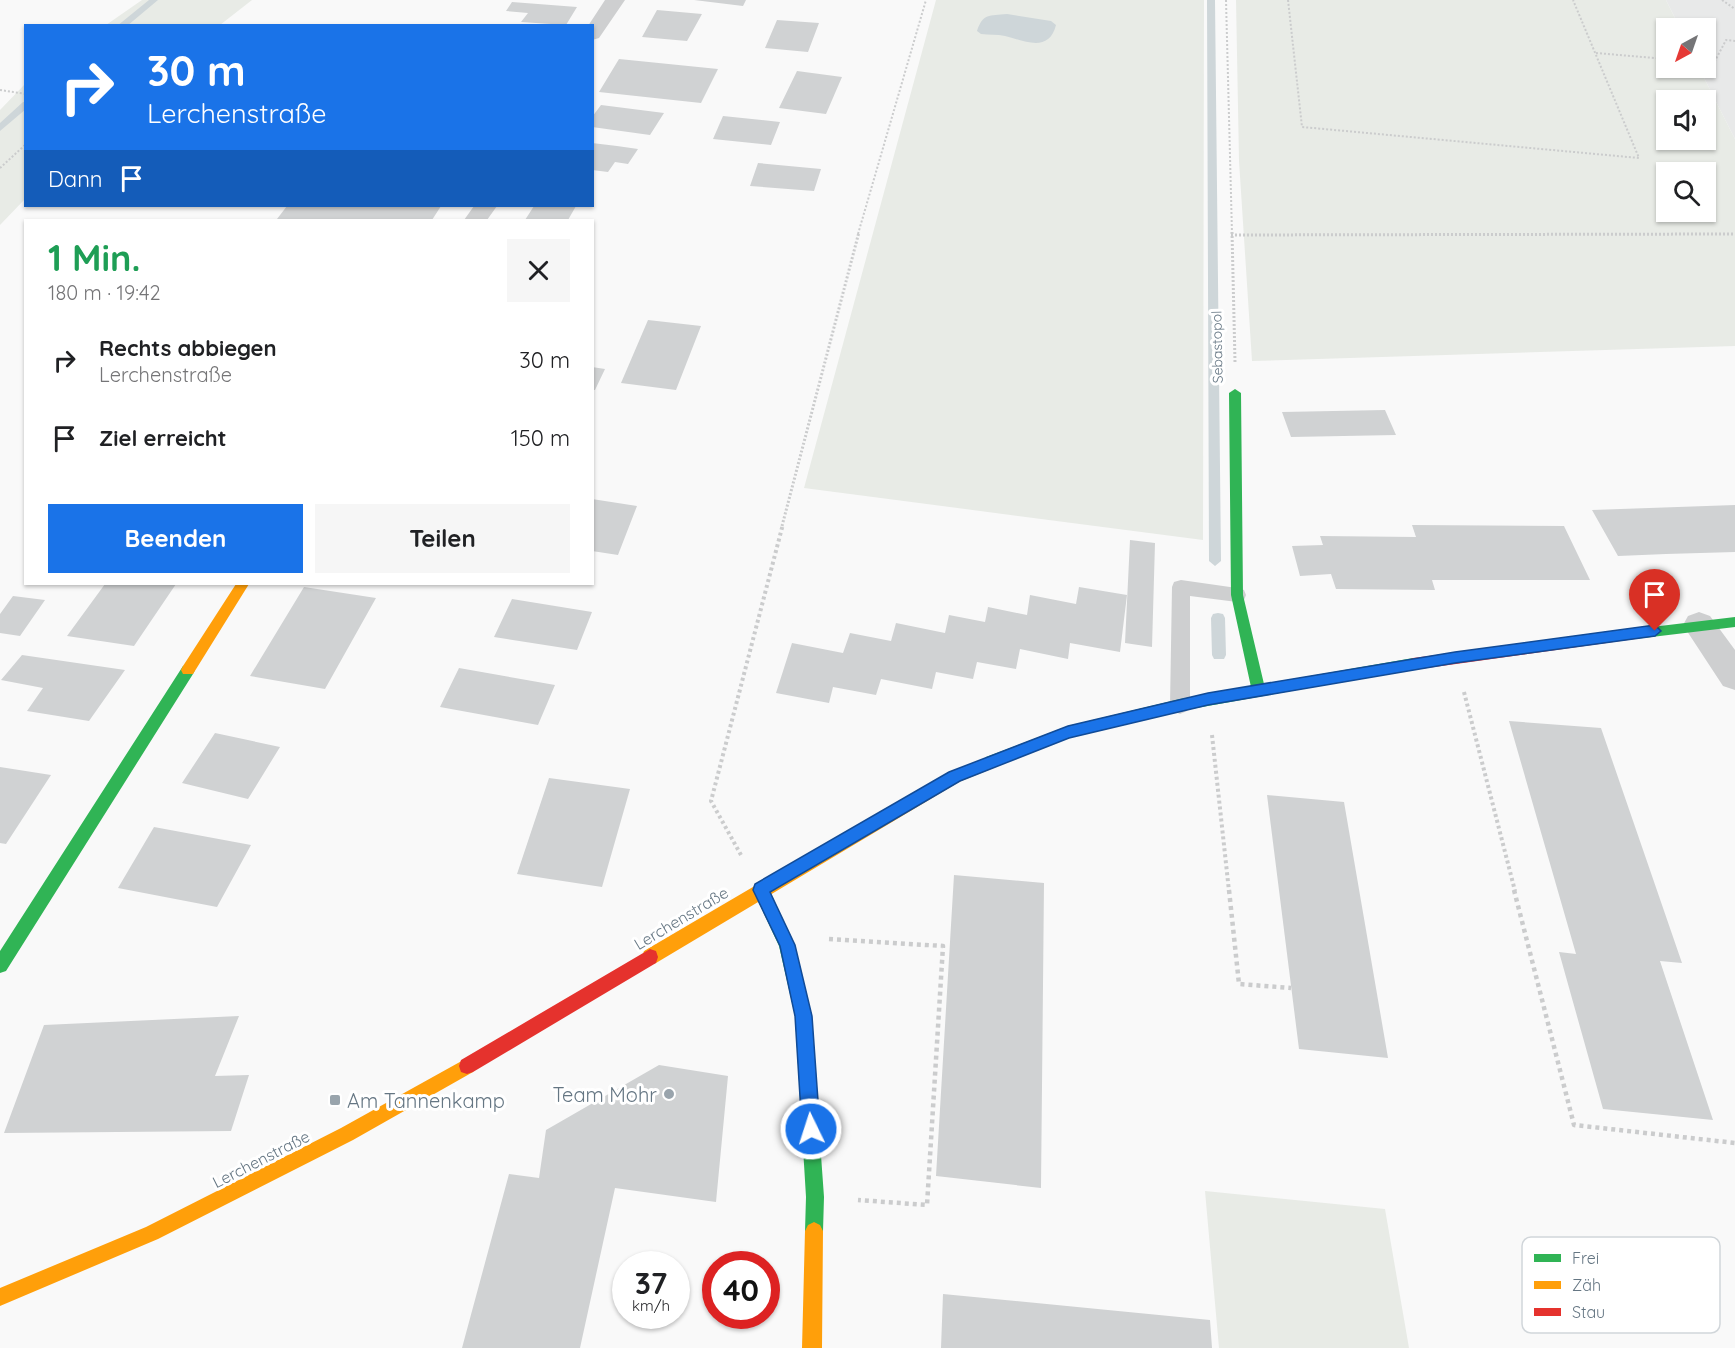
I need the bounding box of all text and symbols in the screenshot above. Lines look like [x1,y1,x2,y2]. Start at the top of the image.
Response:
north arrow [1656,18,1716,78]
map controls [1656,18,1716,222]
text: 30 m [147,44,246,97]
icon: right [48,48,126,126]
button: sound [1656,90,1716,150]
text: Lerchenstraße [147,96,326,130]
icon: arrive [115,162,148,195]
button: search [1656,162,1716,222]
text: Dann [48,165,103,193]
text: 1 Min. [48,235,140,280]
button: close [507,239,570,302]
text: 180 m · 19:42 [48,280,161,305]
street label: Sebastopol [1207,311,1227,383]
text: Rechts abbiegen [99,334,277,362]
icon: right [48,344,81,377]
text: 30 m [519,346,570,374]
text: Lerchenstraße [99,362,232,387]
icon: arrive [48,422,81,455]
text: Ziel erreicht [99,424,227,452]
text: 150 m [511,424,570,452]
button: Beenden [48,504,303,573]
button: Teilen [315,504,570,573]
pin [1629,569,1680,631]
icon: arrive [1638,578,1671,611]
street label: Lerchenstraße [630,882,732,954]
place label: Team Mohr [552,1082,657,1107]
marker: Team Mohr [662,1087,676,1101]
place label: Am Tannenkamp [347,1088,505,1113]
marker: Am Tannenkamp [328,1093,342,1107]
position arrow [779,1097,843,1161]
street label: Lerchenstraße [209,1126,313,1192]
legend [1522,1237,1720,1333]
text: Frei [1572,1248,1599,1268]
speed limit sign: 40 [702,1251,780,1329]
text: 37 [635,1264,667,1302]
text: Zäh [1572,1275,1601,1295]
text: km/h [632,1296,670,1315]
text: Stau [1572,1302,1605,1322]

